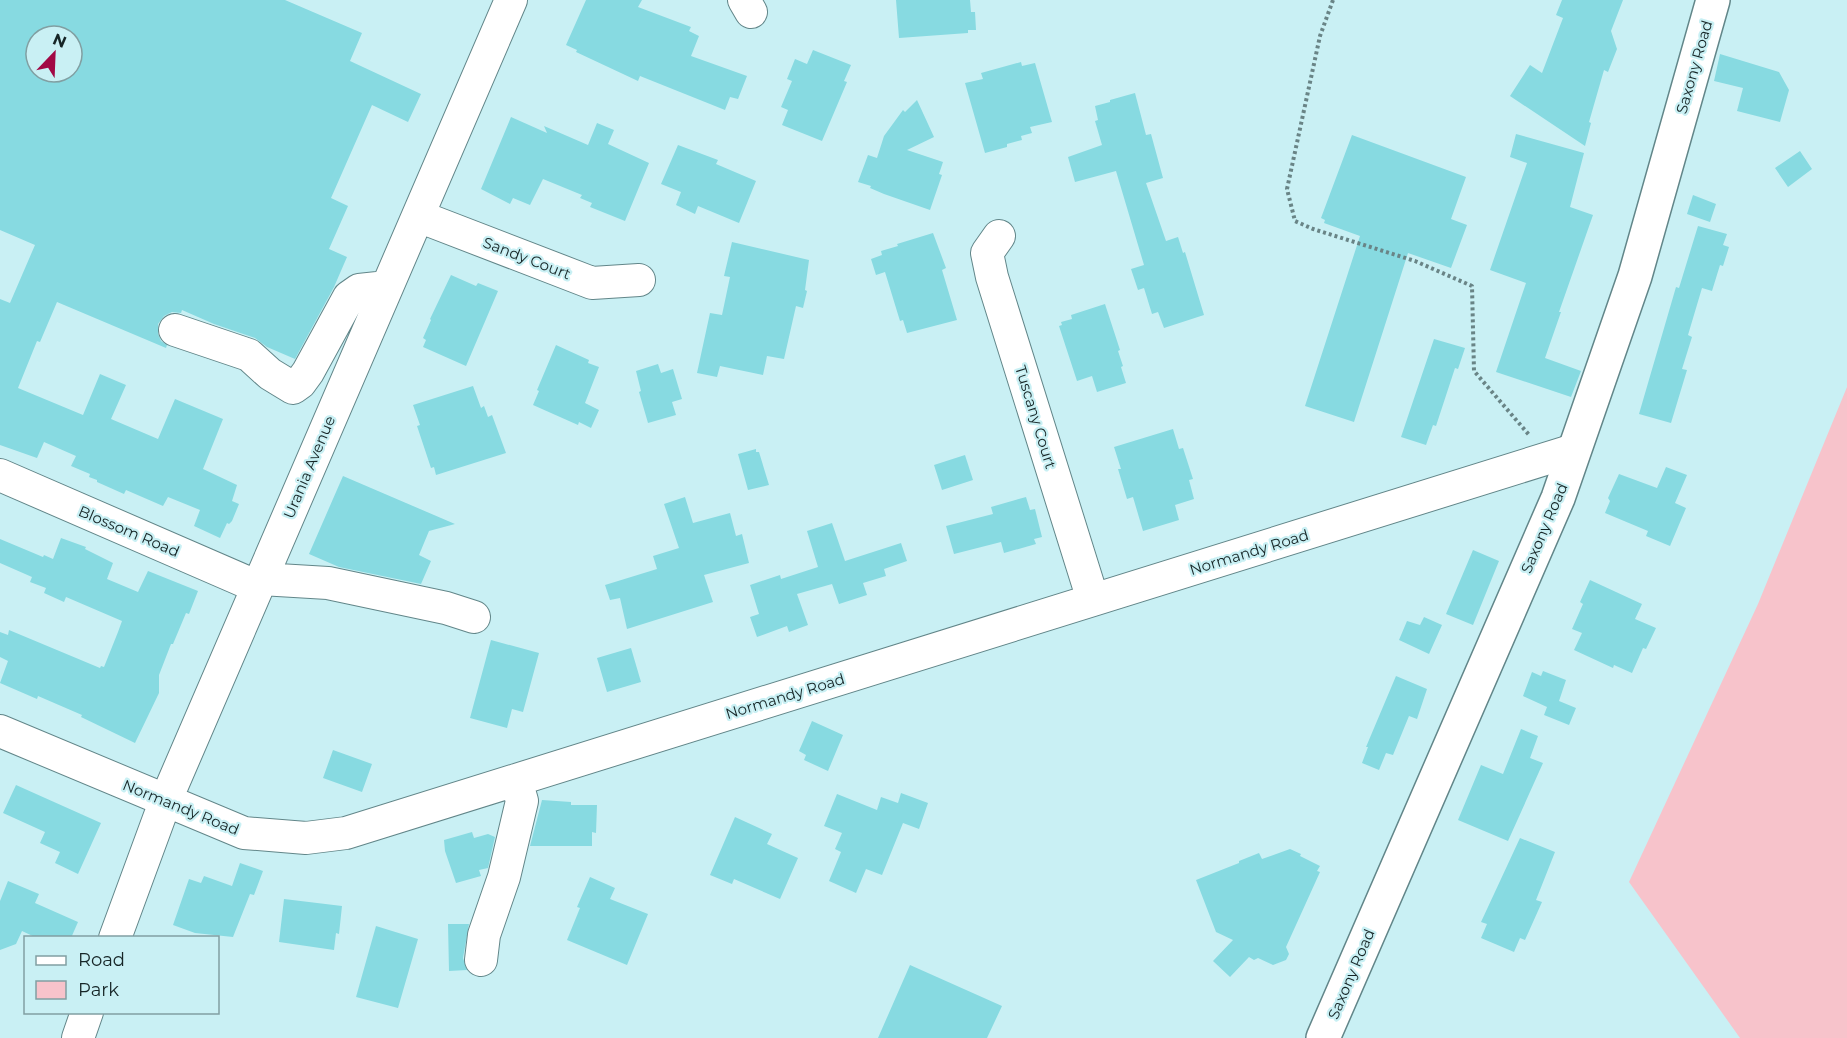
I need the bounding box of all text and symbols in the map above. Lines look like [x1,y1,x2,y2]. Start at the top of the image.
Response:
street label: Saxony Road [1672,18,1716,116]
north arrow [24,24,84,84]
text: N [50,29,69,52]
street label: Sandy Court [480,233,574,283]
street label: Tuscany Court [1011,363,1061,471]
street label: Urania Avenue [279,413,339,521]
street label: Saxony Road [1516,480,1572,576]
street label: Blossom Road [76,501,182,561]
street label: Normandy Road [1187,525,1311,579]
street label: Normandy Road [723,669,847,723]
street label: Normandy Road [120,775,242,839]
street label: Saxony Road [1323,926,1379,1022]
legend [24,936,219,1014]
text: Road [78,949,125,971]
text: Park [78,979,119,1001]

